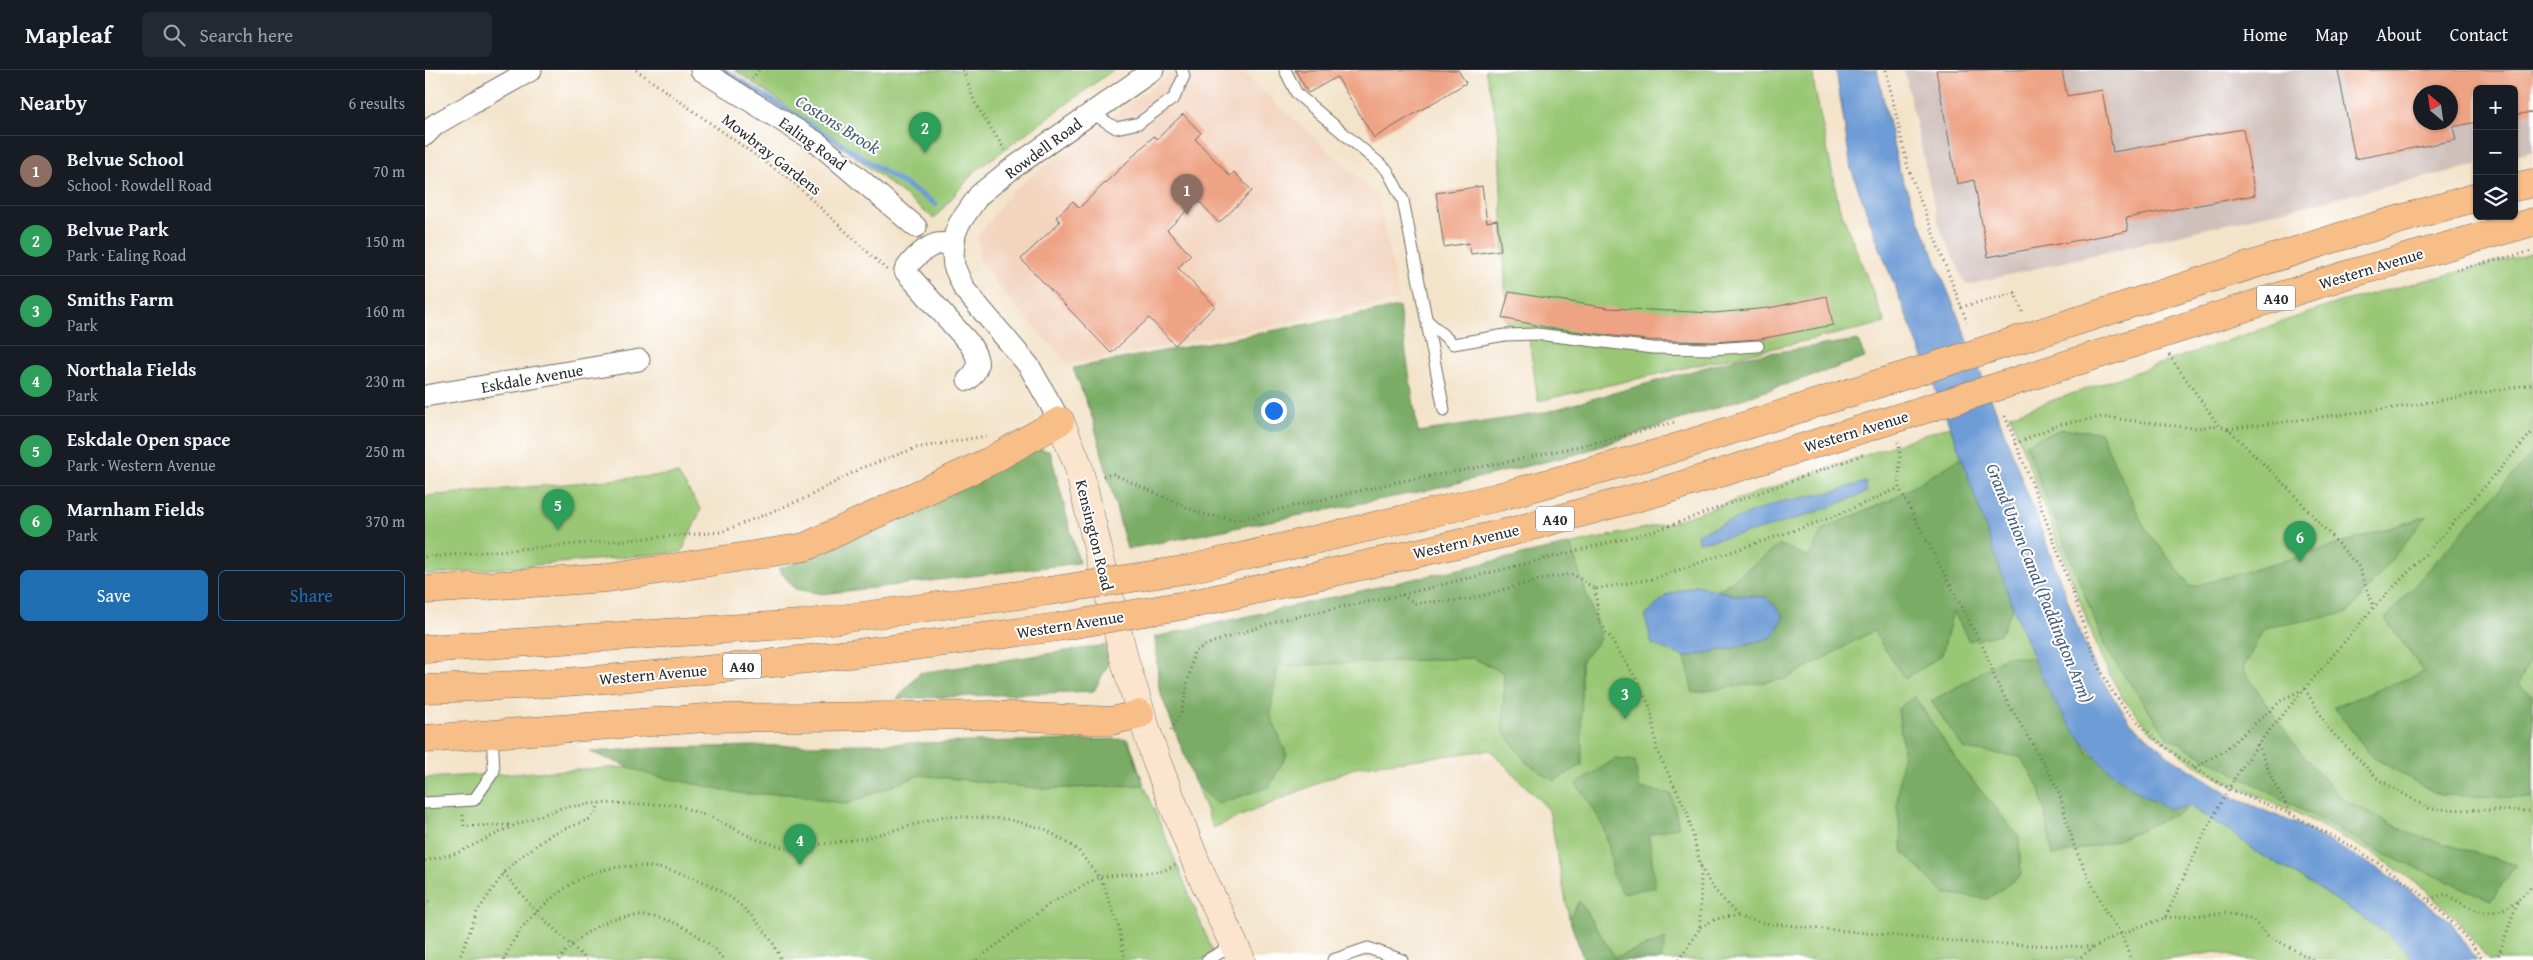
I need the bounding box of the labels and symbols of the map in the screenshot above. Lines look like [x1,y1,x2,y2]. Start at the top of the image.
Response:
north arrow [2413,85,2458,130]
water label: Costons Brook [791,87,886,161]
street label: Mowbray Gardens [717,107,827,201]
street label: Ealing Road [774,110,852,176]
street label: Rowdell Road [999,111,1087,184]
pin: 2 [909,112,941,153]
pin: 1 [1171,174,1203,215]
street label: Western Avenue [2316,241,2426,295]
road number: A40 [2257,286,2295,310]
street label: Eskdale Avenue [479,357,585,399]
your location [1261,398,1287,424]
street label: Western Avenue [1801,404,1911,458]
water label: Grand Union Canal (Paddington Arm) [1979,459,2101,707]
street label: Kensington Road [1070,477,1120,593]
pin: 5 [542,489,574,530]
road number: A40 [1536,506,1574,532]
street label: Western Avenue [1411,517,1521,565]
pin: 6 [2284,521,2316,562]
street label: Western Avenue [1015,604,1125,644]
road number: A40 [723,654,761,678]
street label: Western Avenue [598,657,708,691]
pin: 3 [1609,678,1641,719]
pin: 4 [784,824,816,865]

